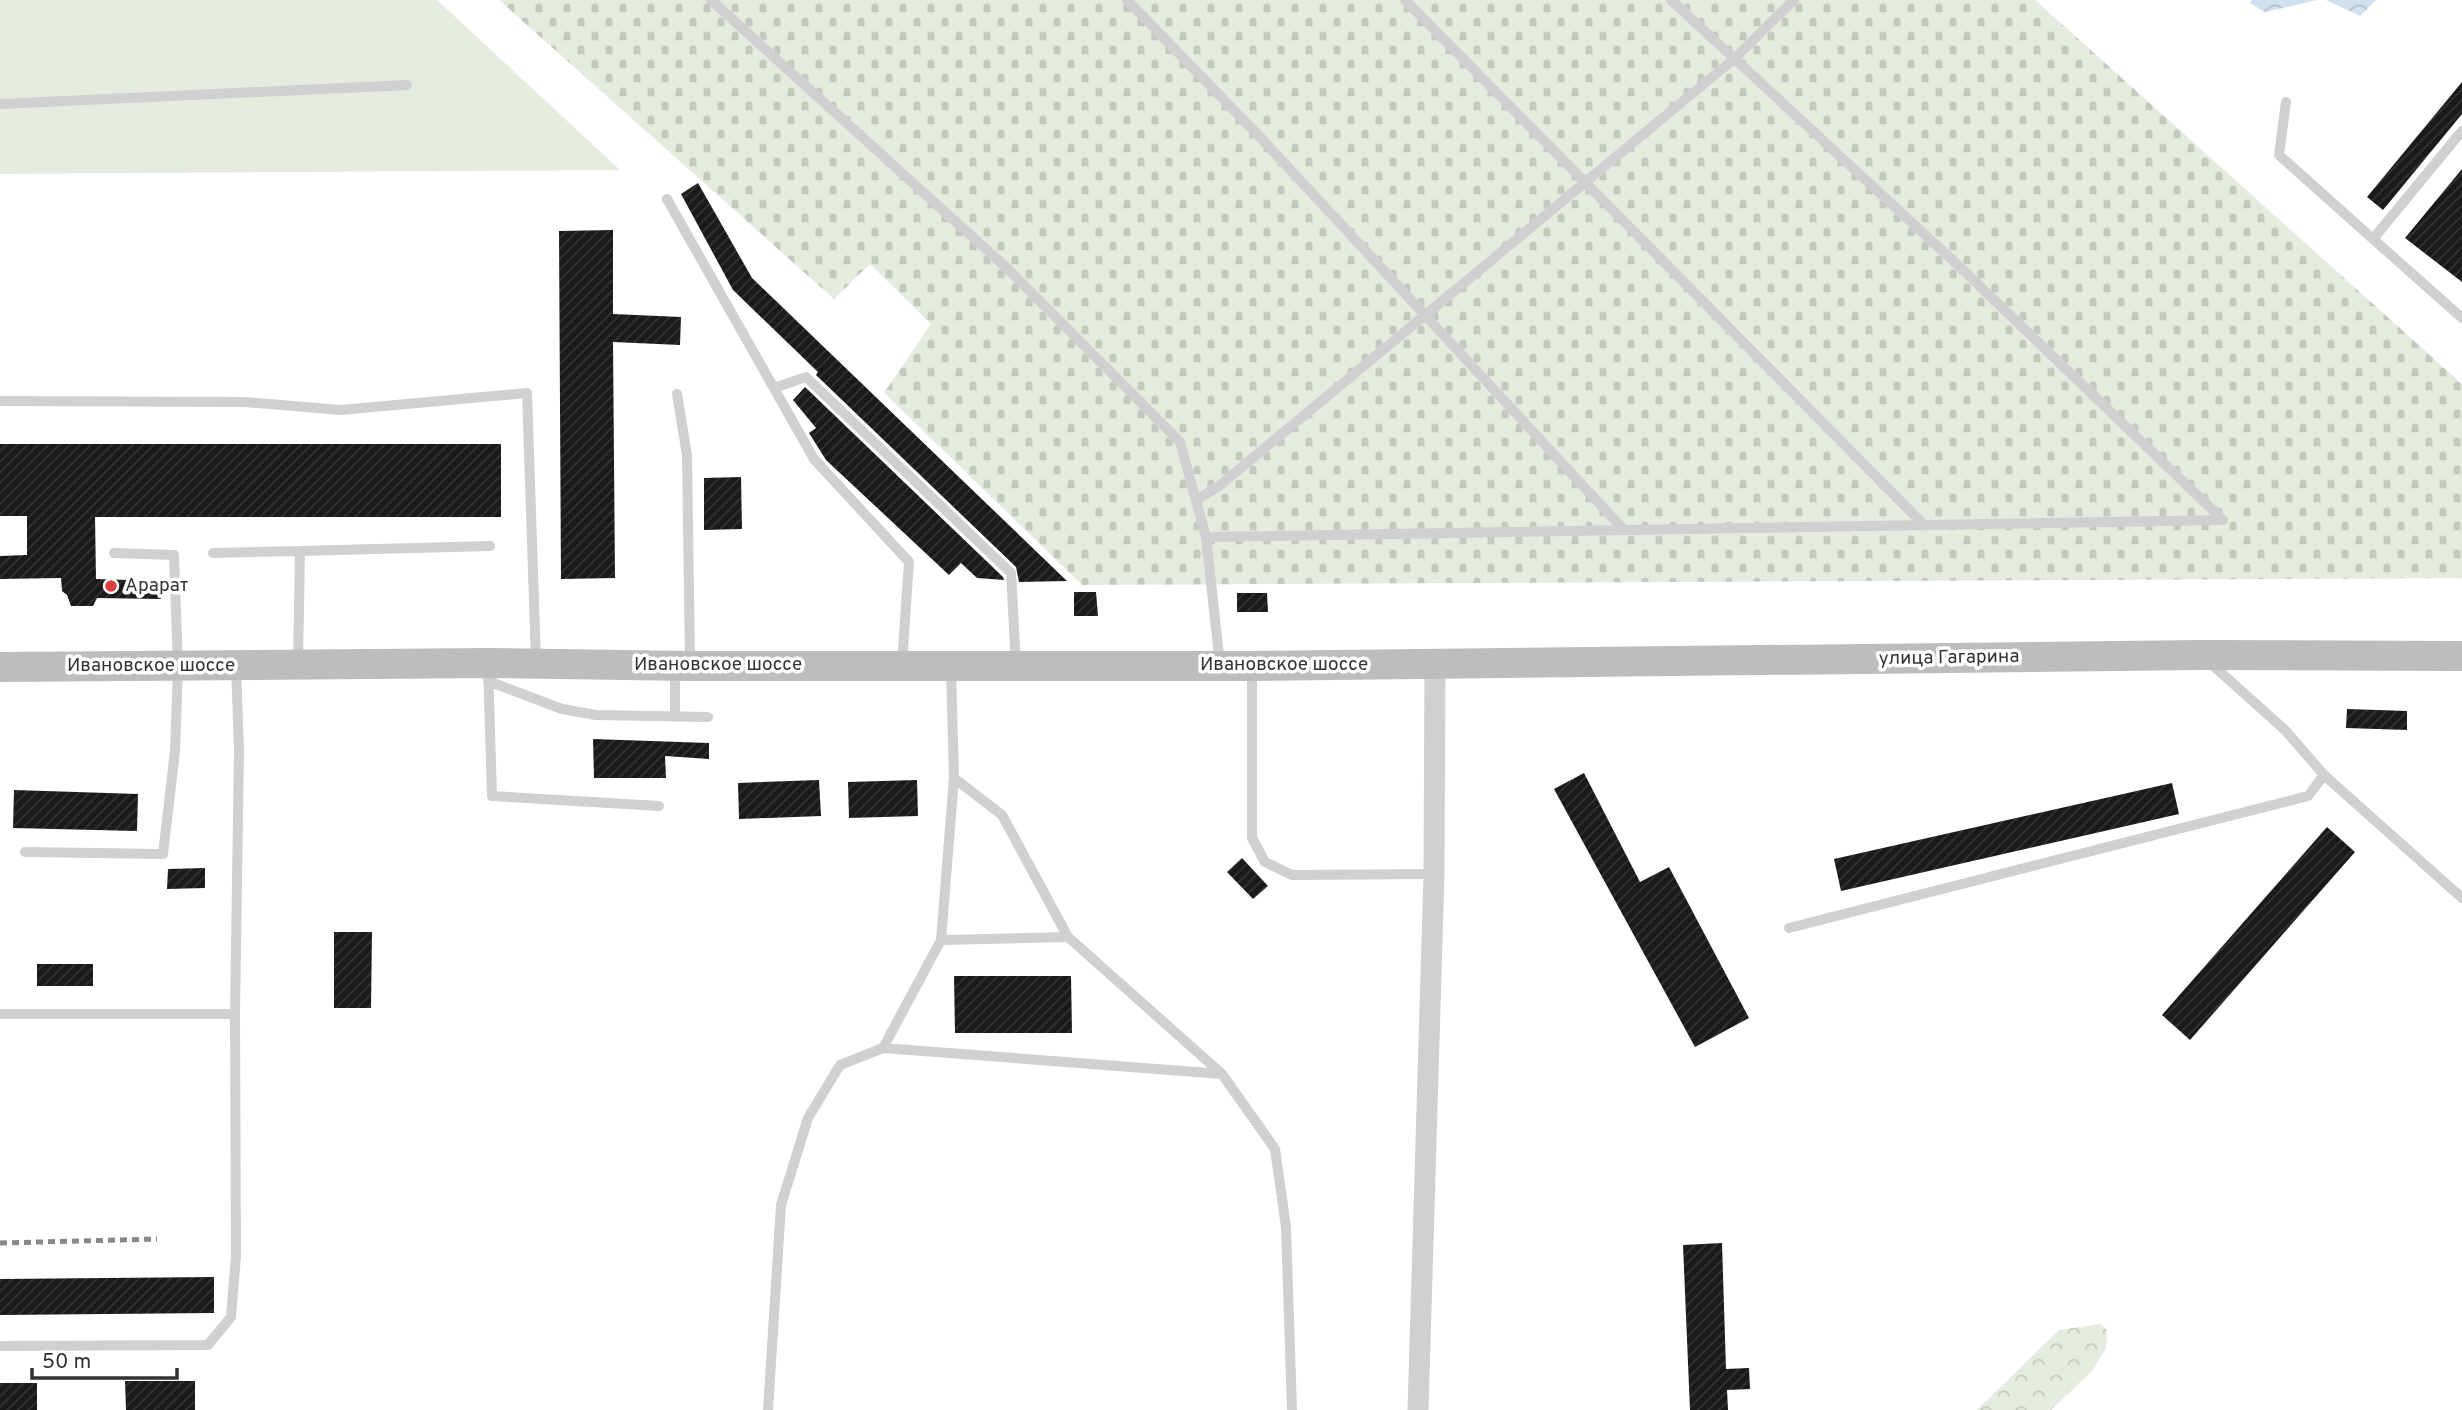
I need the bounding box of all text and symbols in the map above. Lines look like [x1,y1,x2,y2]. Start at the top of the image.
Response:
place label: Арарат [125,574,189,598]
marker: Арарат [103,578,119,594]
street label: улица Гагарина [1878,645,2020,671]
street label: Ивановское шоссе [634,653,802,677]
street label: Ивановское шоссе [1200,653,1368,677]
street label: Ивановское шоссе [67,654,235,678]
scale bar [32,1336,177,1380]
text: 50 m [42,1349,91,1376]

